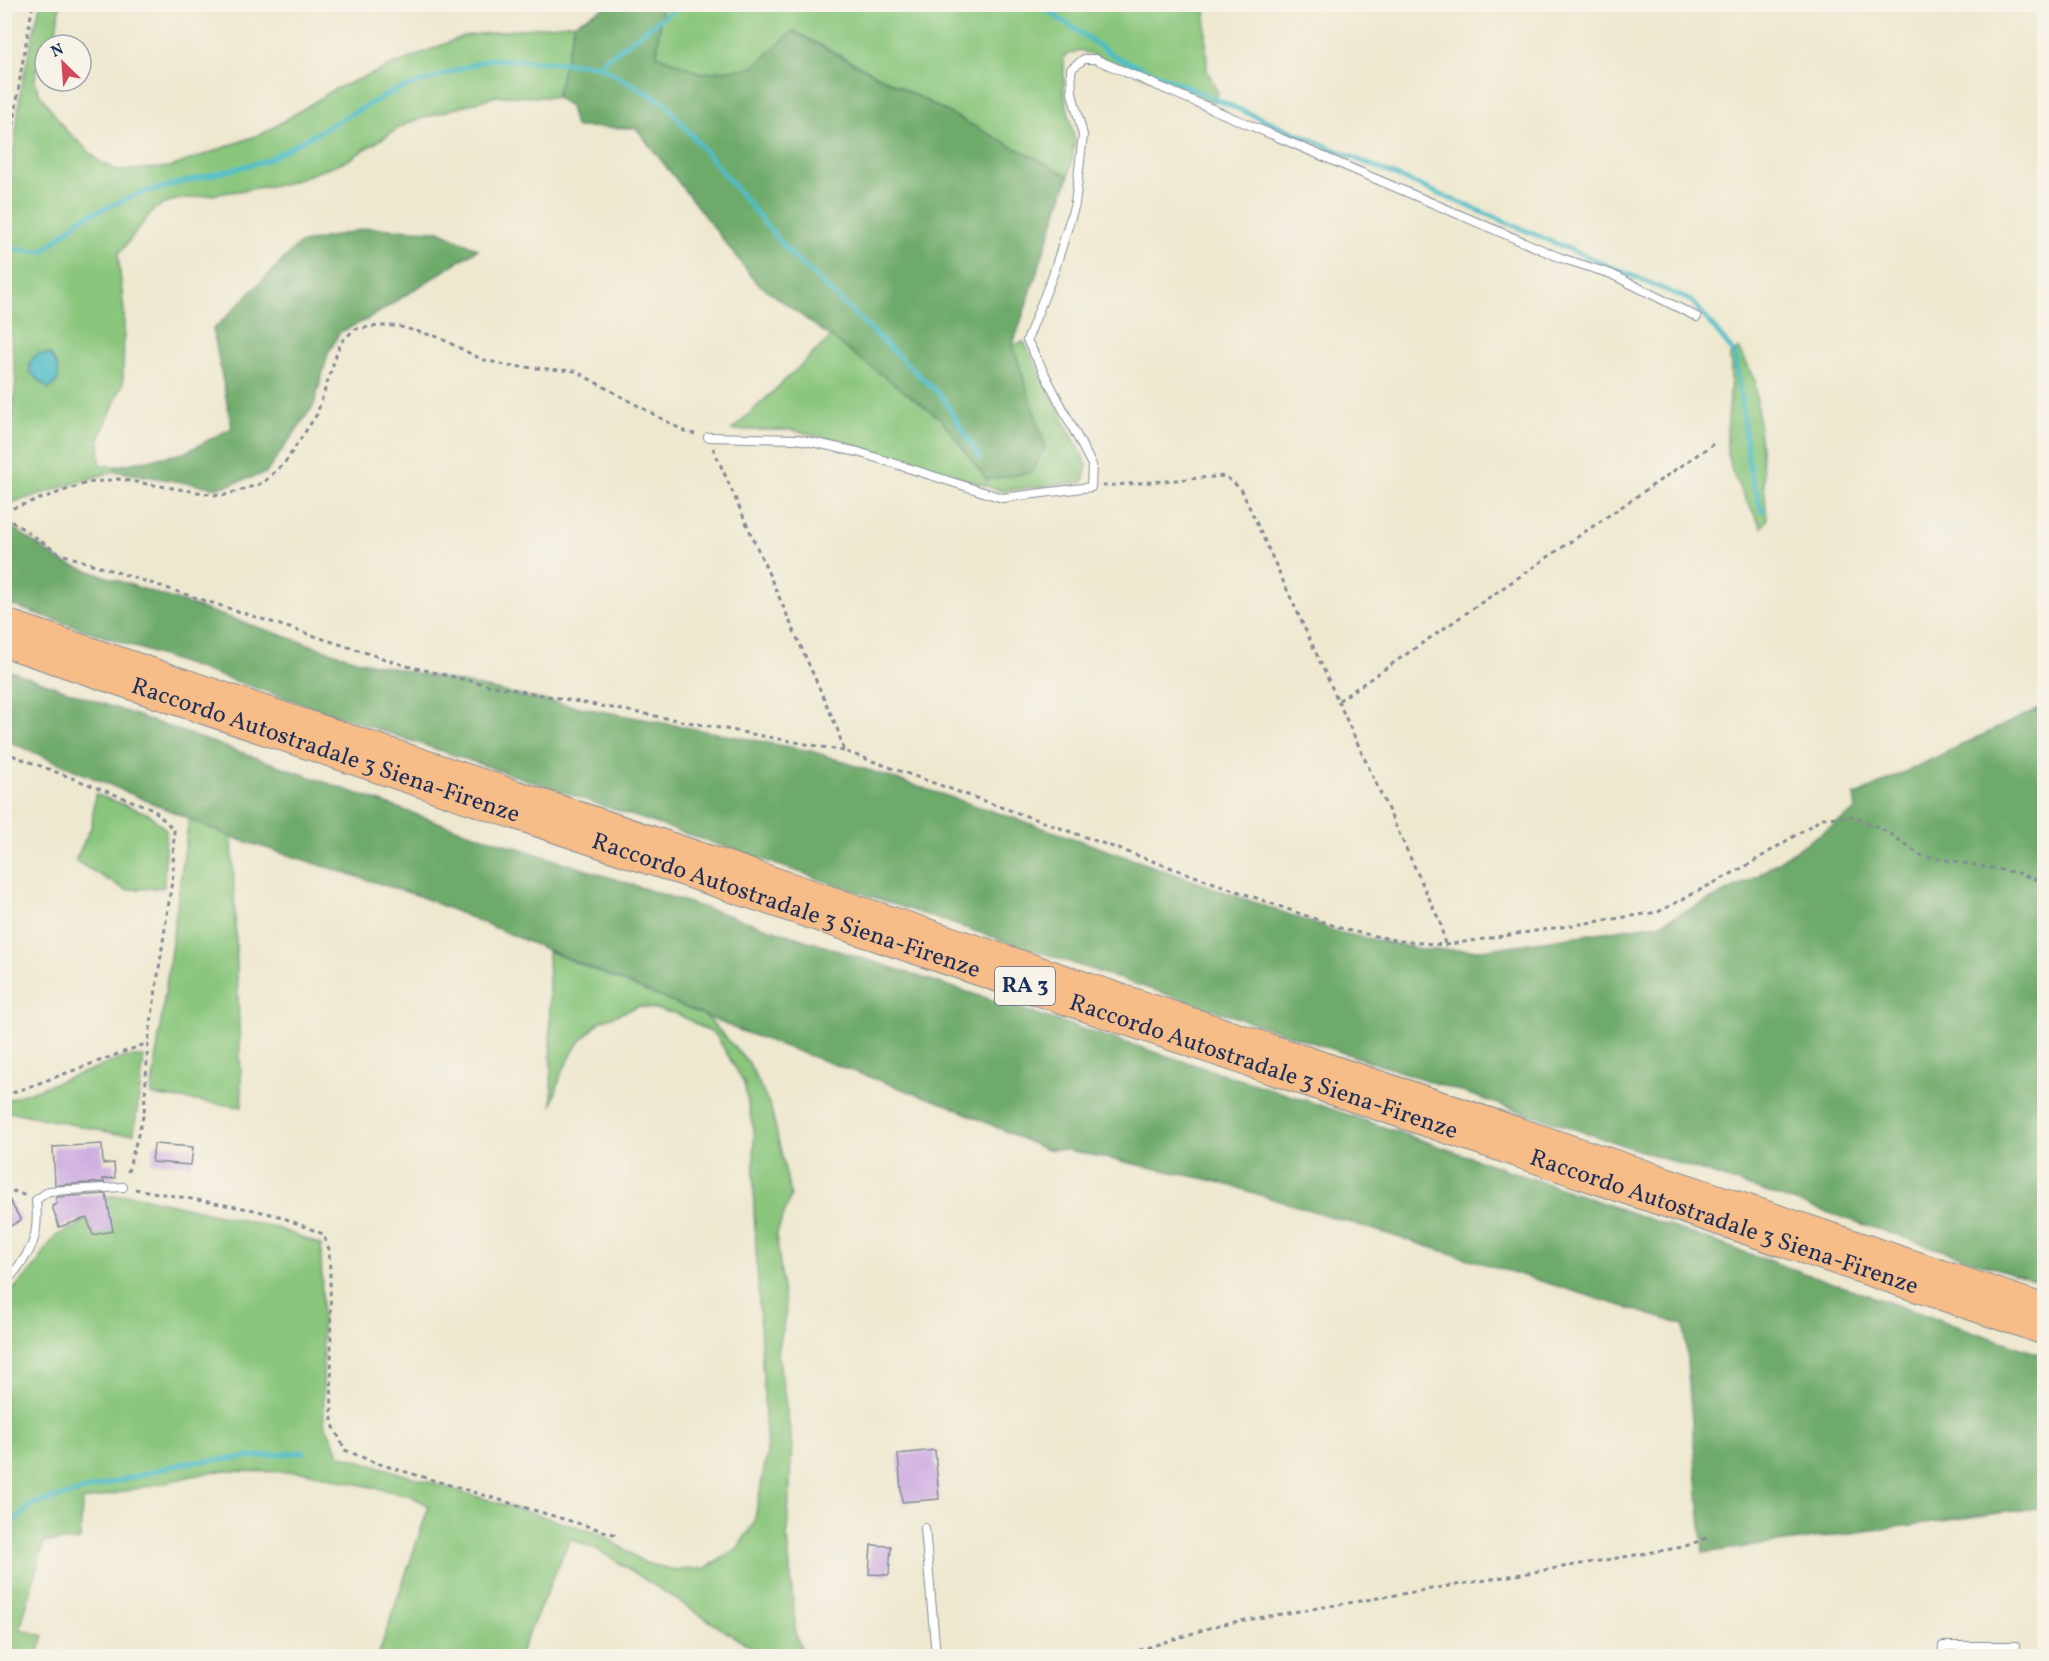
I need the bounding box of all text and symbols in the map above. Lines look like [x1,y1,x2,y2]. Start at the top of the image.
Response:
north arrow [33,33,93,93]
text: N [48,39,68,64]
street label: Raccordo Autostradale 3 Siena-Firenze [126,670,524,833]
street label: Raccordo Autostradale 3 Siena-Firenze [587,825,985,988]
road number: RA 3 [995,967,1055,1005]
street label: Raccordo Autostradale 3 Siena-Firenze [1064,986,1462,1149]
street label: Raccordo Autostradale 3 Siena-Firenze [1525,1142,1923,1304]

